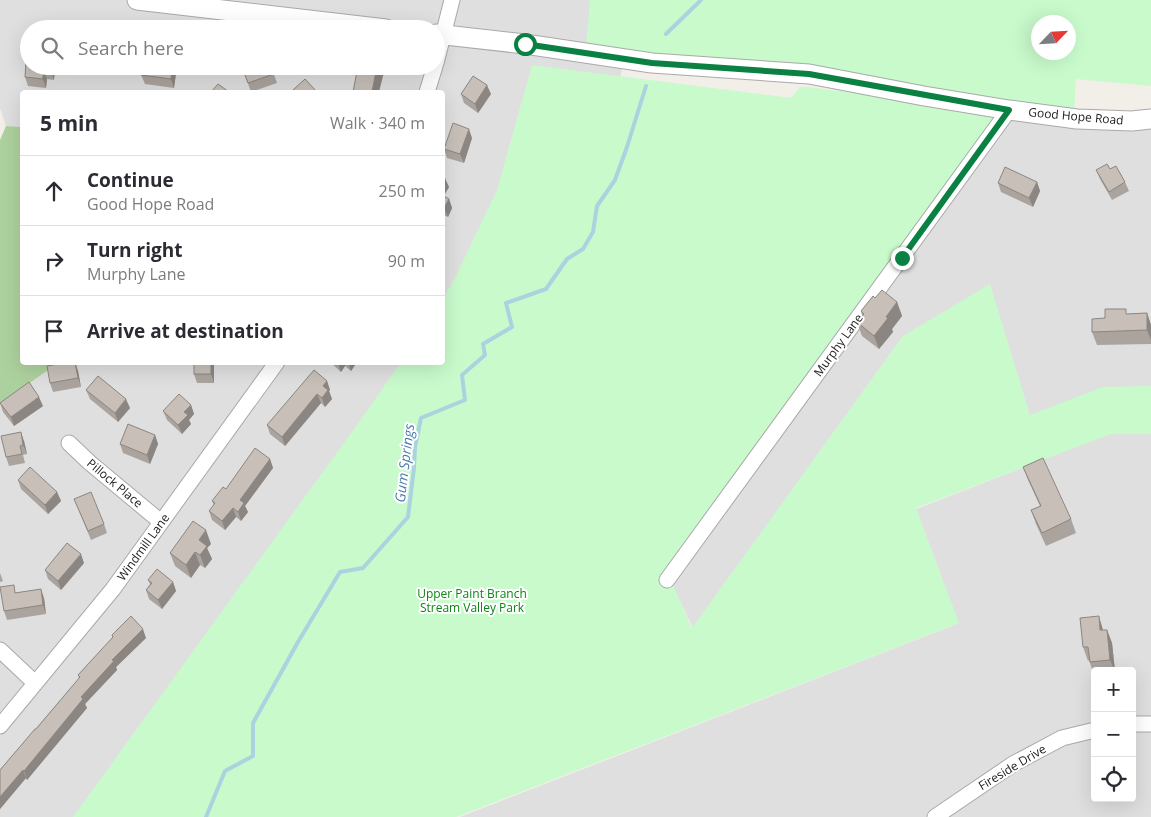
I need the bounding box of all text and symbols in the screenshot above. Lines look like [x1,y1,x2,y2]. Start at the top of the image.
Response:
north arrow [1031,15,1076,60]
search box [20,20,445,75]
route start [514,33,537,56]
icon: search [38,34,66,62]
text: Search here [78,35,184,61]
street label: Good Hope Road [1028,103,1124,129]
text: 5 min [40,109,98,137]
text: Walk · 340 m [330,112,425,134]
text: Continue [87,167,174,193]
icon: ahead [40,177,68,205]
text: 250 m [379,180,425,202]
text: Good Hope Road [87,193,214,215]
text: Turn right [87,237,182,263]
icon: right [40,247,68,275]
route end [891,247,914,270]
text: 90 m [388,250,425,272]
text: Murphy Lane [87,263,186,285]
street label: Murphy Lane [809,310,867,380]
icon: arrive [40,317,68,345]
text: Arrive at destination [87,318,284,344]
water label: Gum Springs [390,423,418,503]
street label: Pillock Place [83,455,147,512]
street label: Windmill Lane [113,510,173,584]
park label: Upper Paint Branch Stream Valley Park [417,585,527,616]
map controls [1091,667,1136,802]
button: + [1091,667,1136,712]
button: − [1091,712,1136,757]
street label: Fireside Drive [975,740,1049,794]
button: locate [1091,757,1136,802]

